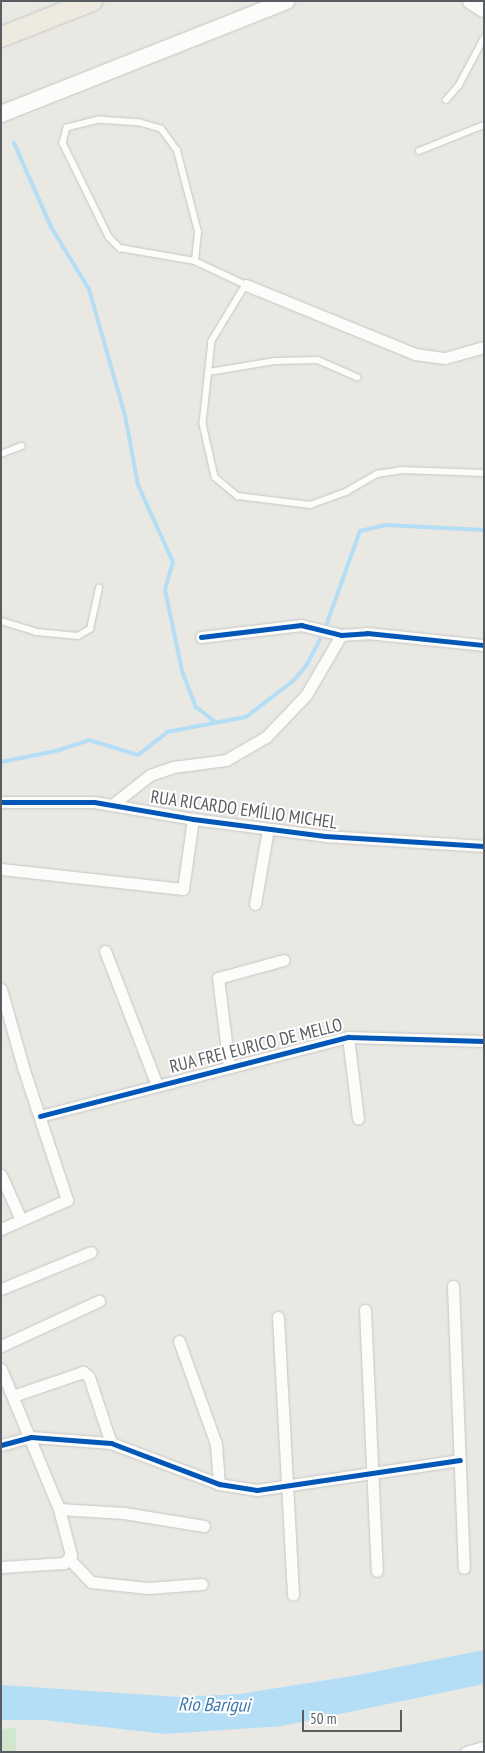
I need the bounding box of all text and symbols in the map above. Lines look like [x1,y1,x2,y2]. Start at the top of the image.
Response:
street label: RUA RICARDO EMÍLIO MICHEL [149,786,339,834]
street label: RUA FREI EURICO DE MELLO [167,1014,345,1078]
water label: Rio Barigui [178,1693,250,1717]
scale bar [305,1700,405,1732]
text: 50 m [310,1709,336,1728]

